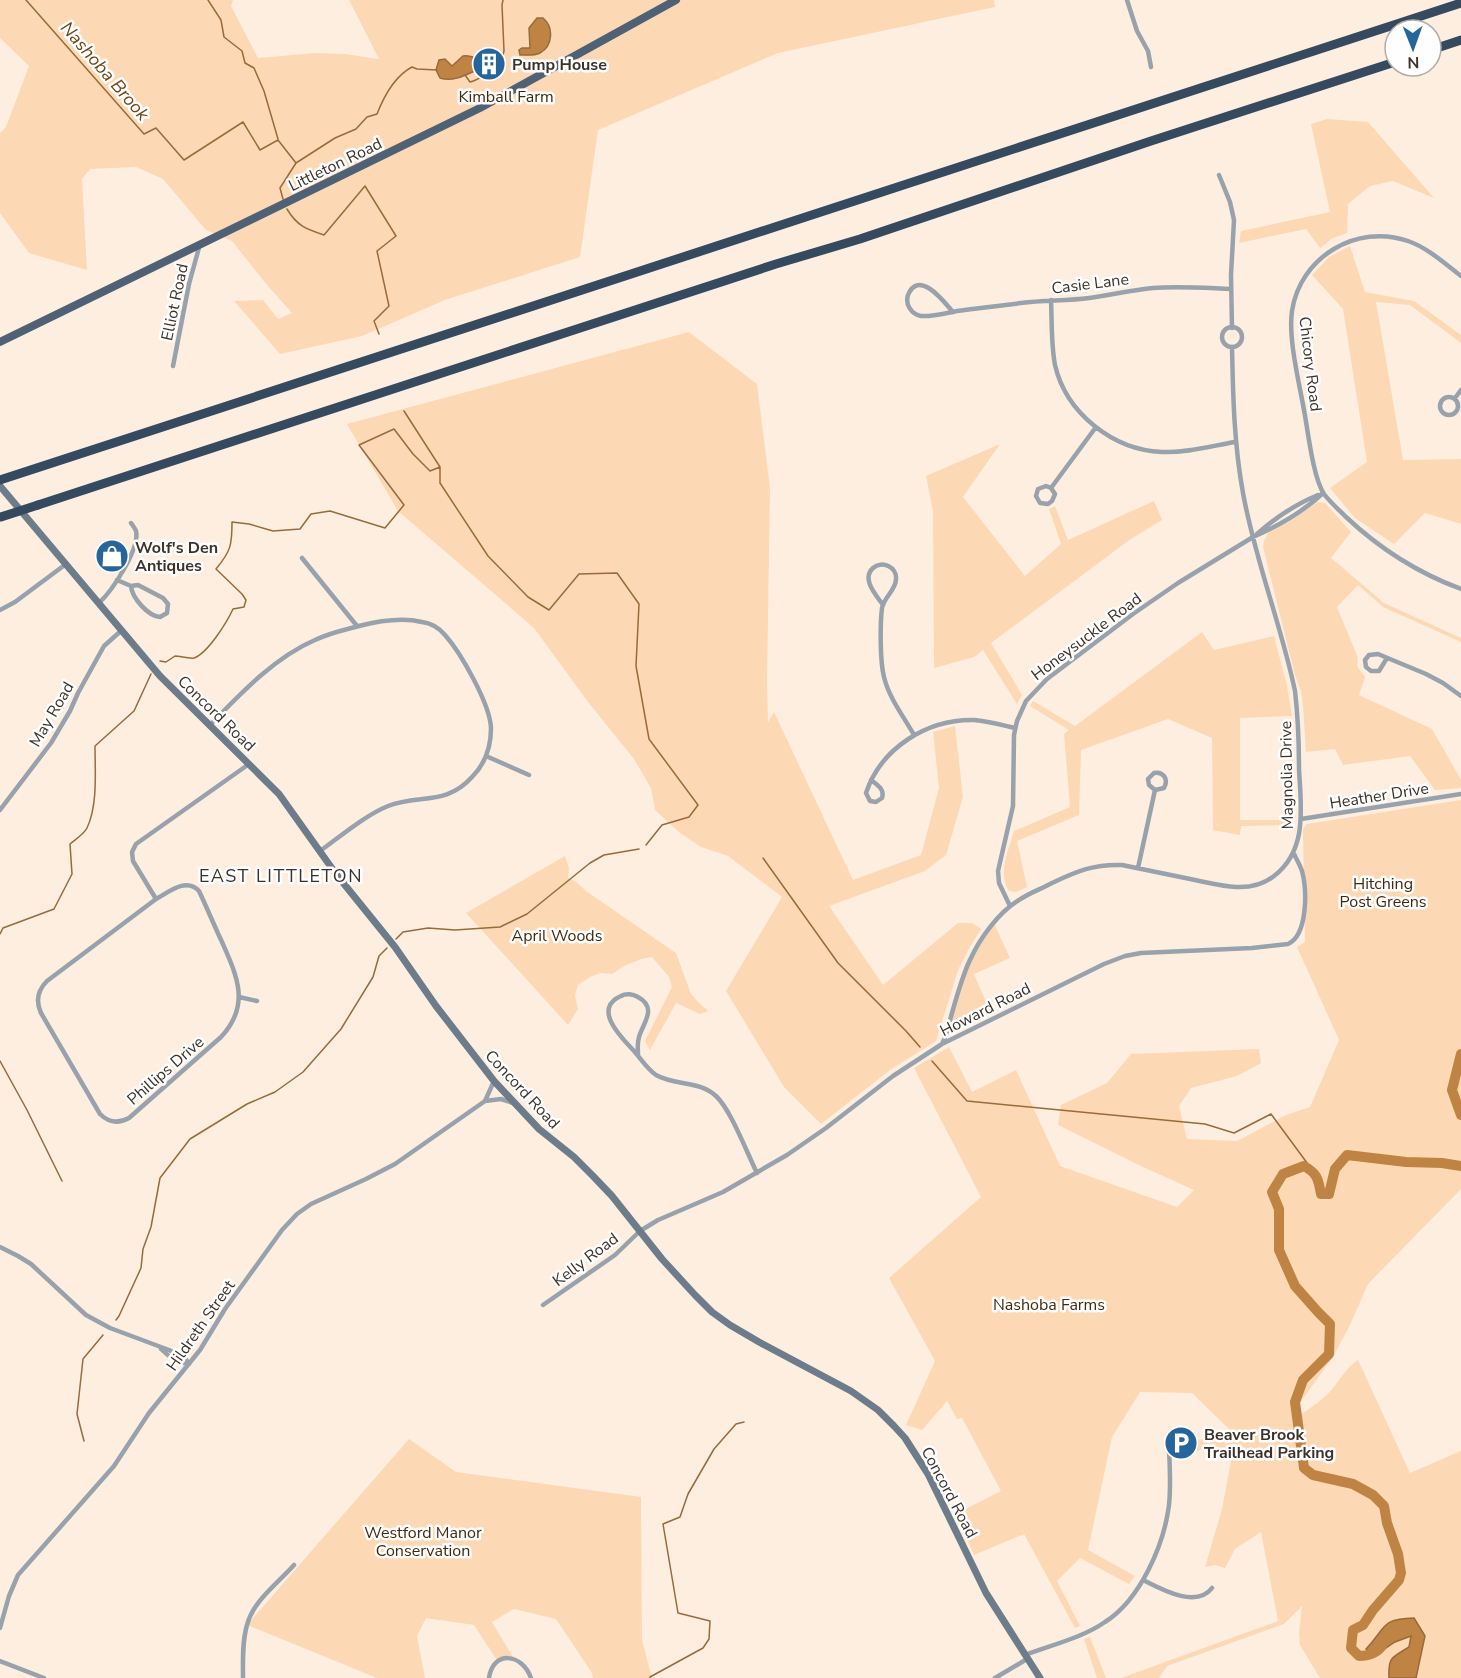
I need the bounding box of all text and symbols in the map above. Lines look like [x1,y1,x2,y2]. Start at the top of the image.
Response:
water label: Nashoba Brook [55,16,155,126]
north arrow [1383,18,1443,78]
building icon: Pump House [471,46,507,82]
text: N [1407,51,1419,73]
place label: Pump House [512,54,607,76]
park label: Kimball Farm [458,86,554,108]
street label: Littleton Road [285,133,386,197]
street label: Elliot Road [156,262,194,343]
street label: Casie Lane [1050,268,1130,300]
street label: Chicory Road [1293,315,1327,413]
place label: Wolf's Den Antiques [135,537,218,577]
shop icon: Wolf's Den Antiques [94,538,130,574]
street label: Honeysuckle Road [1027,588,1146,686]
street label: Concord Road [172,671,260,757]
street label: May Road [24,678,79,751]
street label: Magnolia Drive [1275,721,1299,829]
street label: Heather Drive [1328,777,1430,815]
district label: EAST LITTLETON [199,864,363,888]
park label: Hitching Post Greens [1339,873,1427,913]
park label: April Woods [512,925,602,947]
street label: Howard Road [936,978,1035,1042]
street label: Phillips Drive [123,1031,209,1110]
street label: Concord Road [480,1045,565,1134]
street label: Kelly Road [548,1228,623,1292]
street label: Hildreth Street [161,1275,241,1375]
park label: Nashoba Farms [993,1294,1105,1316]
place label: Beaver Brook Trailhead Parking [1204,1424,1334,1464]
parking icon: Beaver Brook Trailhead Parking [1163,1425,1199,1461]
street label: Concord Road [916,1443,982,1542]
park label: Westford Manor Conservation [364,1522,482,1562]

